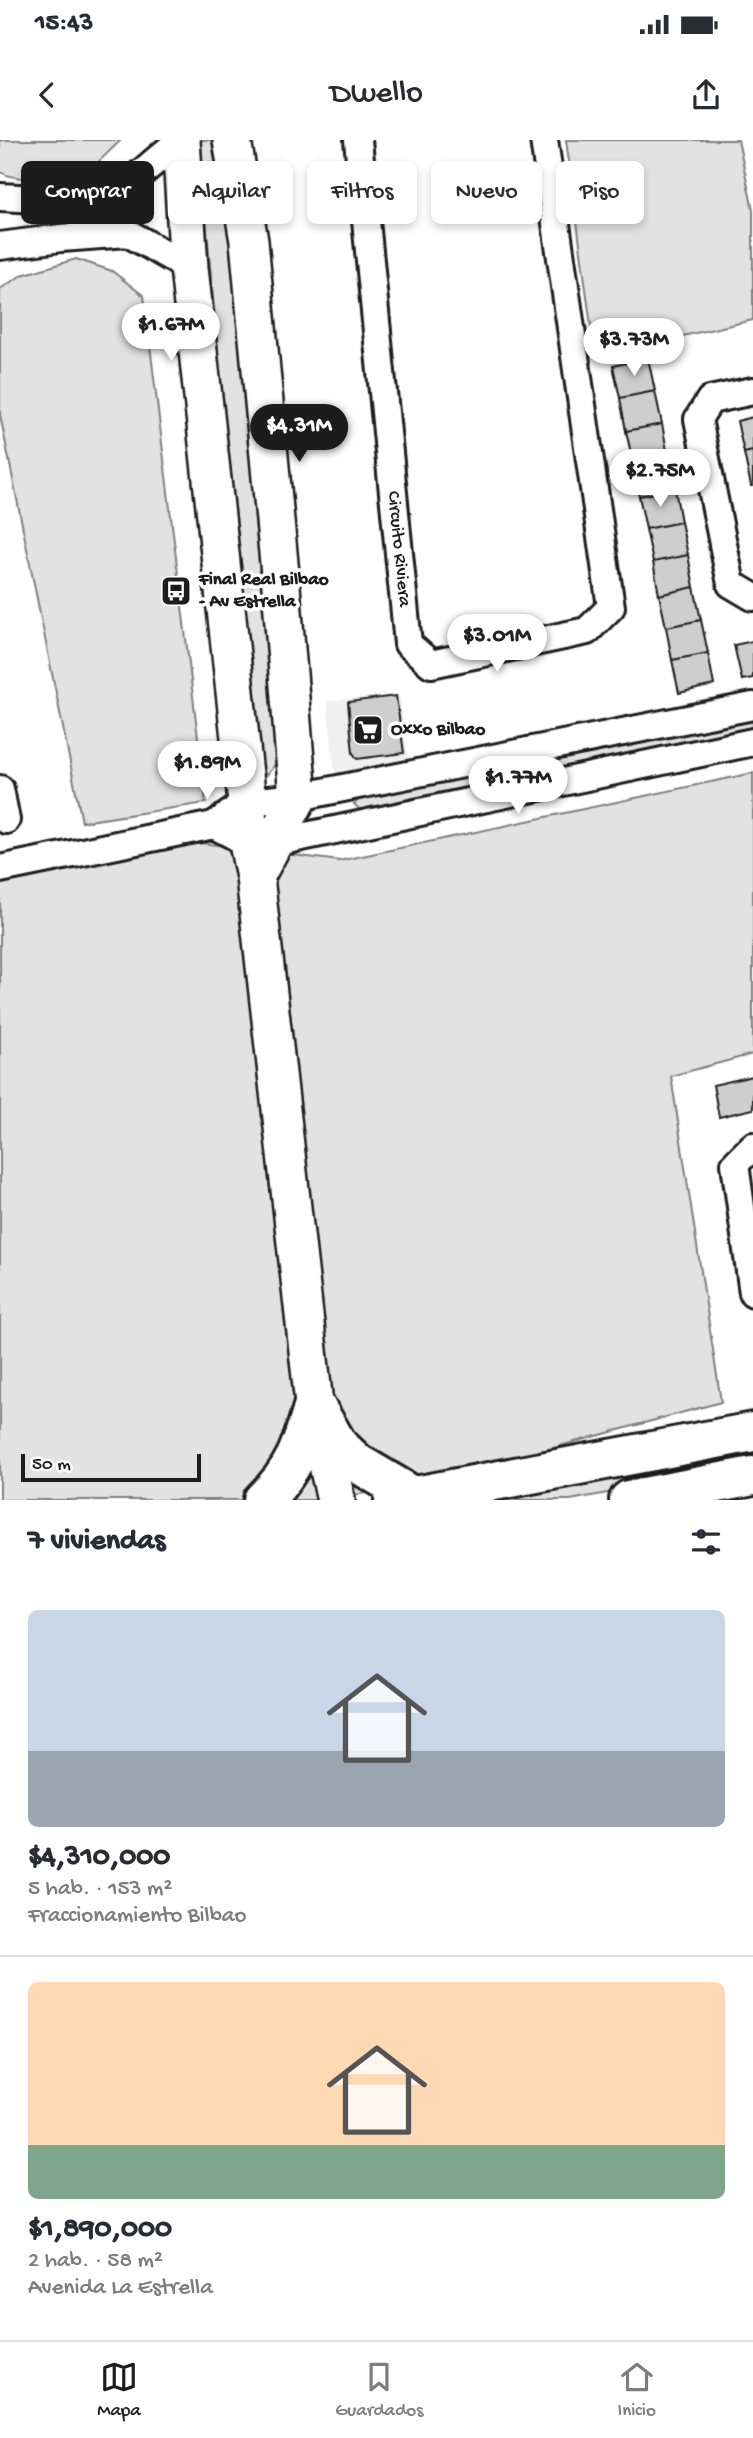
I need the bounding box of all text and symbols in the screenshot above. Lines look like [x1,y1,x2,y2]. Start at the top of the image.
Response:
text: 15:43 [35,9,93,40]
icon: back [28,76,66,114]
text: Dwello [330,76,423,114]
icon: share [687,76,725,114]
chip: Comprar [21,161,154,224]
chip: Alquilar [168,161,293,224]
chip: Filtros [307,161,417,224]
chip: Nuevo [431,161,542,224]
chip: Piso [556,161,644,224]
pin: $1.67M [114,304,228,363]
text: $1.67M [138,312,204,339]
pin: $3.73M [577,318,691,378]
text: $3.73M [599,327,669,354]
pin: $4.31M [242,404,356,464]
text: $4.31M [266,413,332,440]
pin: $2.75M [603,450,717,509]
text: $2.75M [626,458,694,485]
street label: Circuito Riviera [381,490,416,610]
place label: Final Real Bilbao - Av Estrella [198,569,329,614]
bus stop icon: Final Real Bilbao - Av Estrella [159,574,193,608]
pin: $3.01M [440,615,554,674]
text: $3.01M [463,623,531,650]
supermarket icon: Oxxo Bilbao [351,713,385,747]
place label: Oxxo Bilbao [391,719,485,742]
pin: $1.89M [150,742,264,801]
text: $1.89M [174,750,240,777]
pin: $1.77M [461,756,575,816]
text: $1.77M [485,765,551,792]
scale bar [21,1451,201,1483]
text: 50 m [32,1454,71,1477]
icon: filters [687,1523,725,1561]
text: 7 viviendas [28,1525,165,1560]
icon: home [314,1655,440,1781]
text: $4,310,000 [28,1841,170,1876]
text: 5 hab. · 153 m² [28,1876,172,1903]
text: Fraccionamiento Bilbao [28,1903,247,1930]
icon: home [314,2027,440,2153]
text: $1,890,000 [28,2213,172,2248]
text: 2 hab. · 58 m² [28,2248,163,2275]
text: Avenida La Estrella [28,2275,213,2302]
tab: Mapa [97,2358,141,2423]
tab: Guardados [335,2358,423,2423]
tab: Inicio [618,2358,656,2423]

